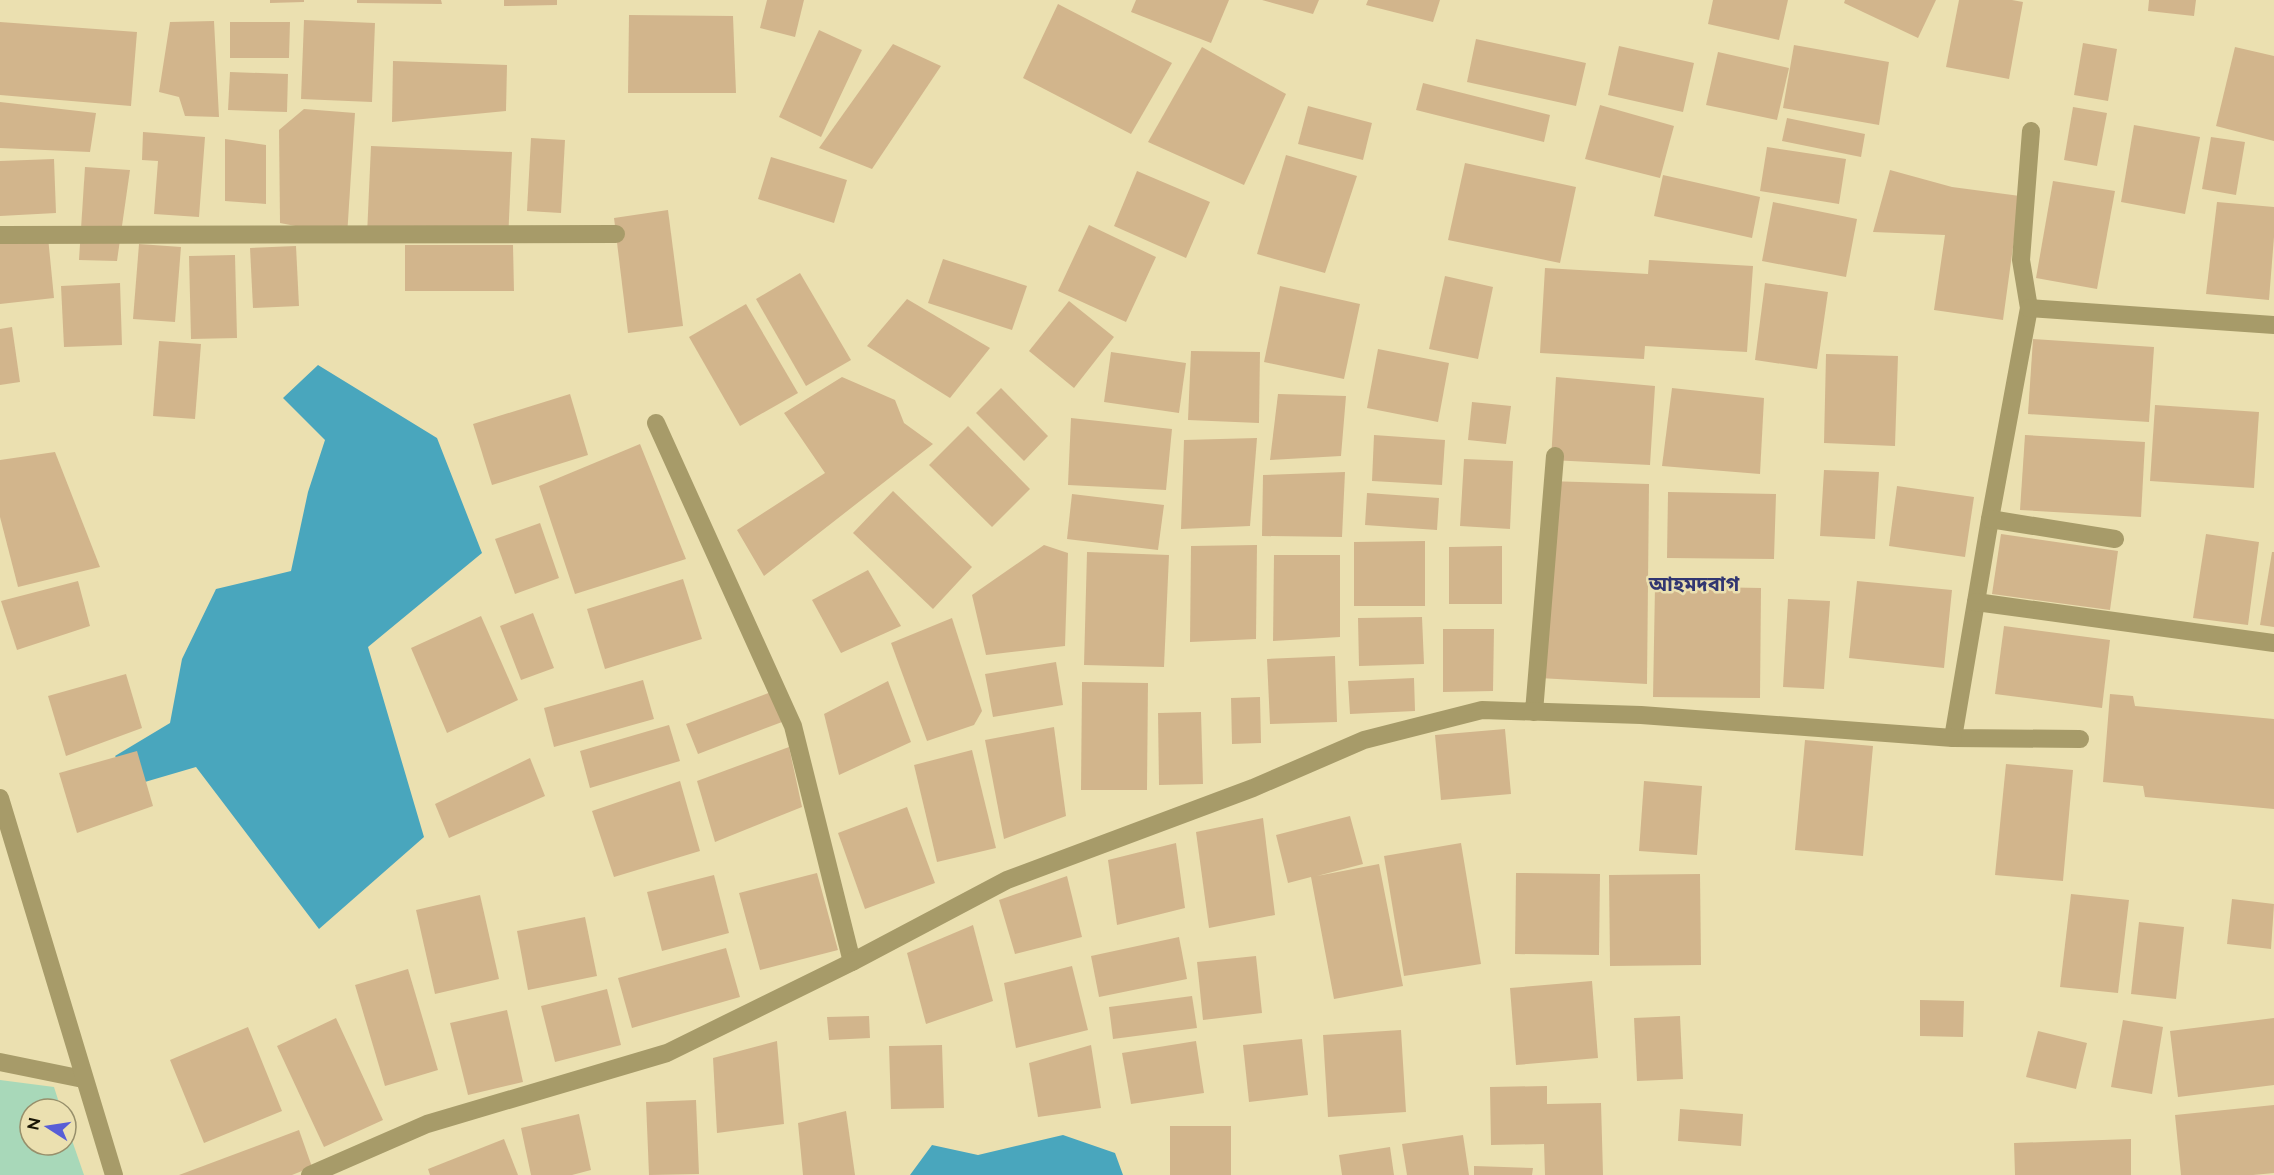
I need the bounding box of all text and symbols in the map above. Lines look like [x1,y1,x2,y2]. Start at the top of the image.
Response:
district label: আহমদবাগ [1648,572,1739,596]
north arrow [18,1097,78,1157]
text: N [23,1116,44,1132]

